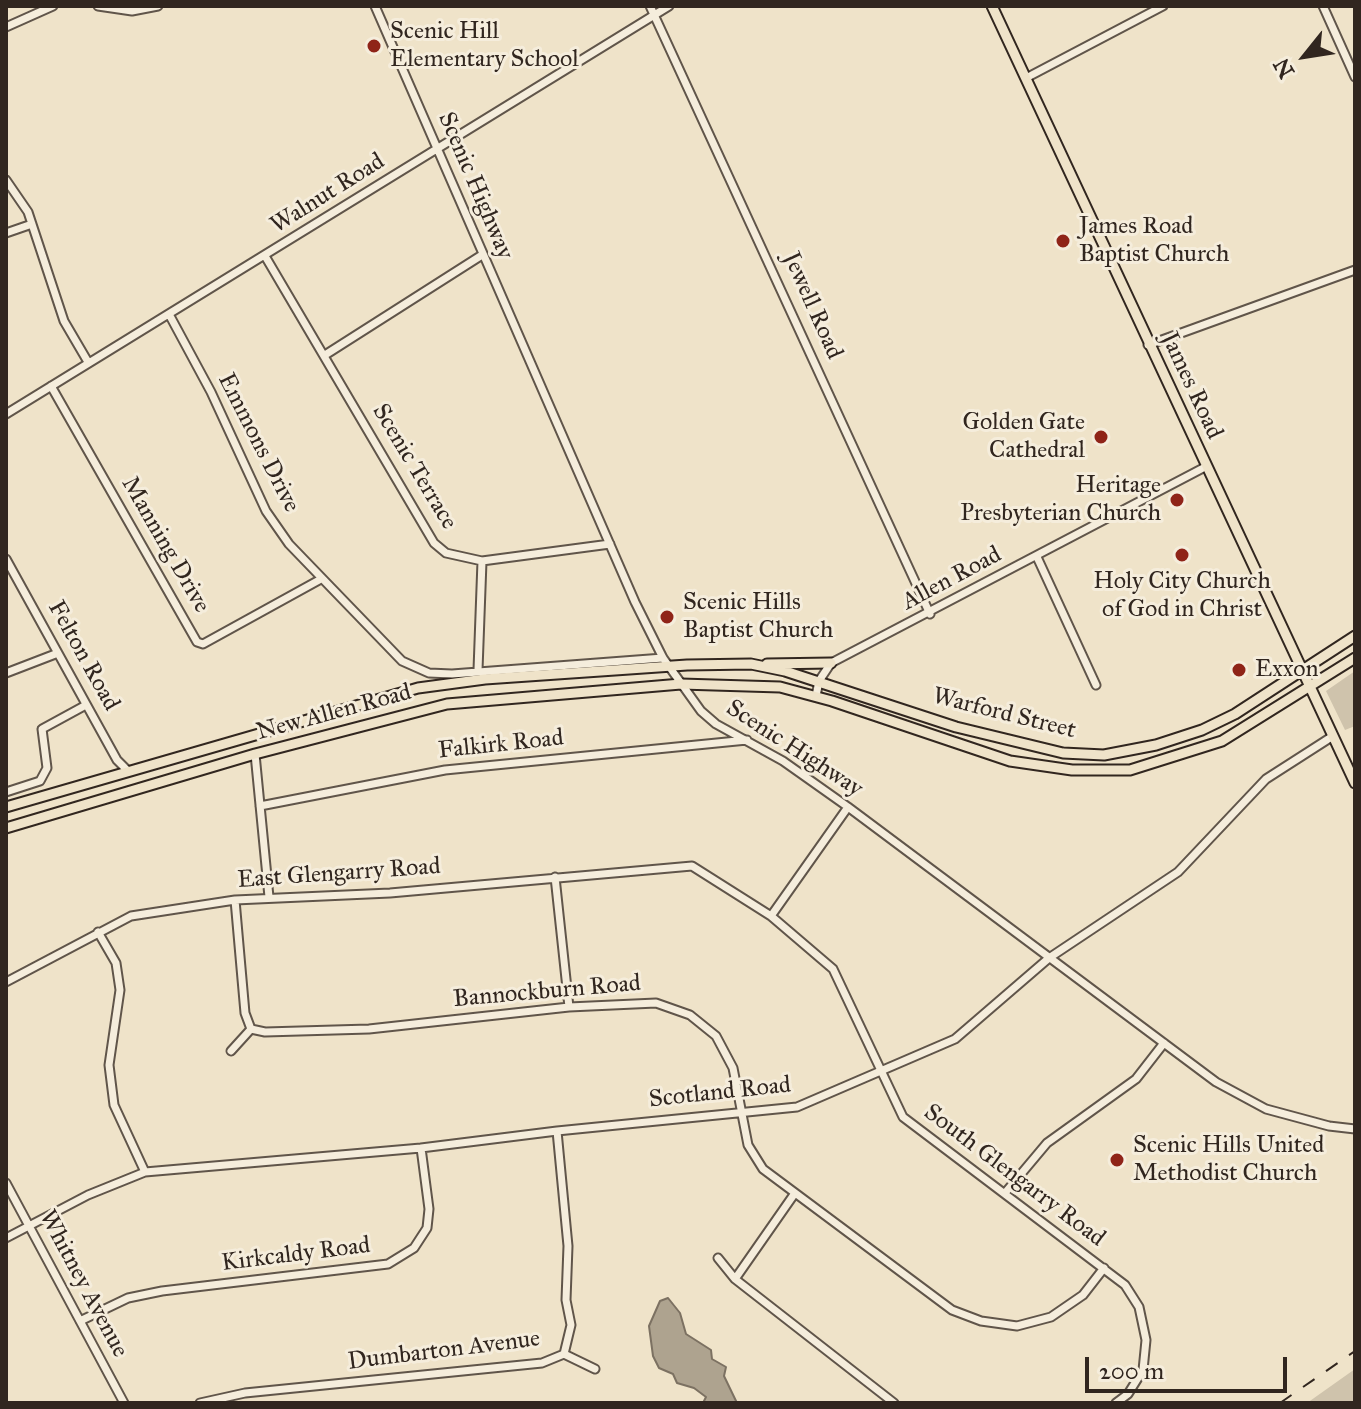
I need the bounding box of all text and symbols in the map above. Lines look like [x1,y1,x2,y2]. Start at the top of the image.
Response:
north arrow [1265,16,1345,96]
place label: Scenic Hill Elementary School [390,18,579,74]
marker: Scenic Hill Elementary School [365,37,383,55]
text: N [1267,53,1300,83]
street label: Scenic Highway [431,108,519,264]
street label: Walnut Road [266,148,390,240]
place label: James Road Baptist Church [1079,213,1229,269]
marker: James Road Baptist Church [1054,232,1072,250]
street label: Jewell Road [776,248,848,364]
street label: James Road [1154,328,1228,444]
street label: Emmons Drive [211,369,305,517]
street label: Scenic Terrace [365,399,463,535]
place label: Golden Gate Cathedral [962,409,1085,465]
marker: Golden Gate Cathedral [1092,428,1110,446]
street label: Manning Drive [114,472,216,618]
place label: Heritage Presbyterian Church [960,472,1161,528]
marker: Heritage Presbyterian Church [1168,491,1186,509]
street label: Allen Road [897,541,1007,617]
marker: Holy City Church of God in Christ [1173,546,1191,564]
place label: Holy City Church of God in Christ [1093,568,1271,624]
place label: Scenic Hills Baptist Church [683,589,833,645]
street label: Felton Road [41,596,125,716]
marker: Scenic Hills Baptist Church [658,608,676,626]
place label: Exxon [1255,656,1319,684]
marker: Exxon [1230,661,1248,679]
street label: New Allen Road [253,678,415,748]
street label: Warford Street [929,682,1079,746]
street label: Scenic Highway [720,694,868,804]
street label: Falkirk Road [437,724,565,766]
street label: East Glengarry Road [236,853,442,895]
street label: Bannockburn Road [452,969,642,1015]
street label: Scotland Road [648,1071,792,1115]
street label: South Glengarry Road [918,1098,1110,1254]
place label: Scenic Hills United Methodist Church [1133,1132,1324,1188]
marker: Scenic Hills United Methodist Church [1108,1151,1126,1169]
street label: Whitney Avenue [32,1205,134,1363]
street label: Kirkcaldy Road [220,1232,372,1278]
street label: Dumbarton Avenue [346,1325,542,1377]
scale bar [1089,1341,1291,1391]
text: 200 m [1099,1356,1164,1386]

